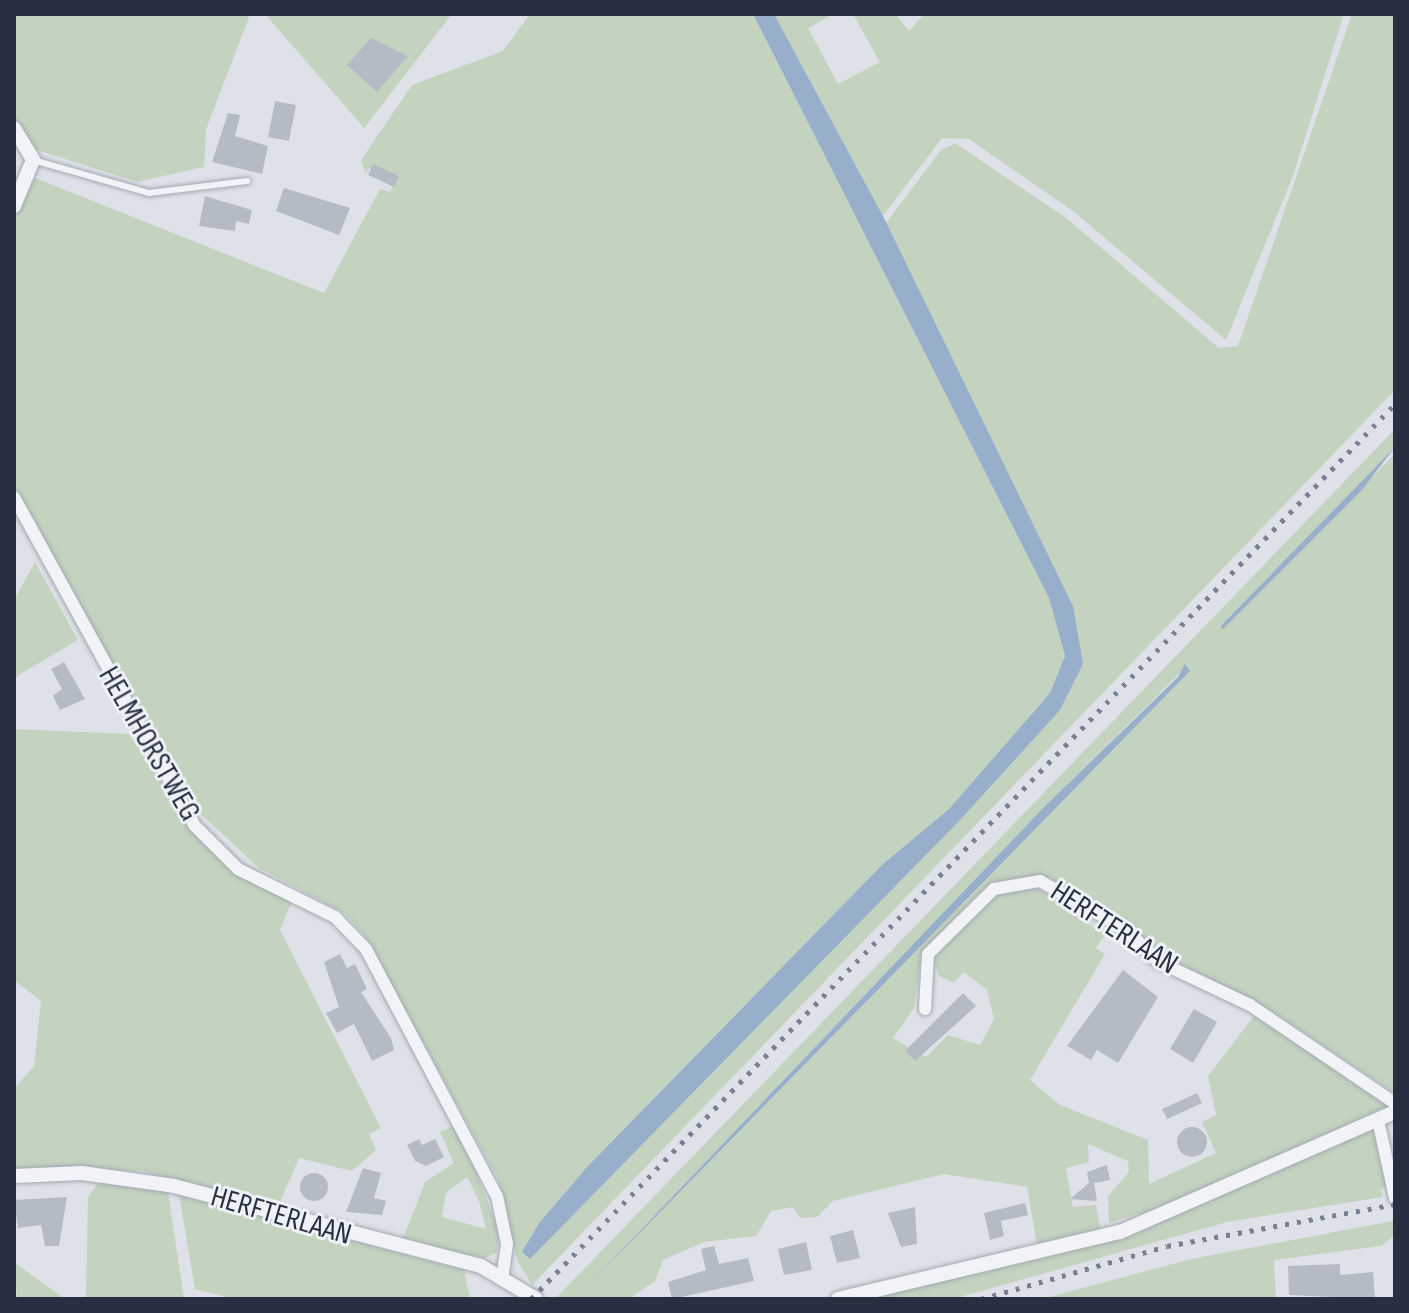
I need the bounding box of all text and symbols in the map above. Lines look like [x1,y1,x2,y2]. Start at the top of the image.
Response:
street label: HELMHORSTWEG [90,661,208,827]
street label: HERFTERLAAN [1044,874,1184,982]
street label: HERFTERLAAN [207,1179,355,1253]

